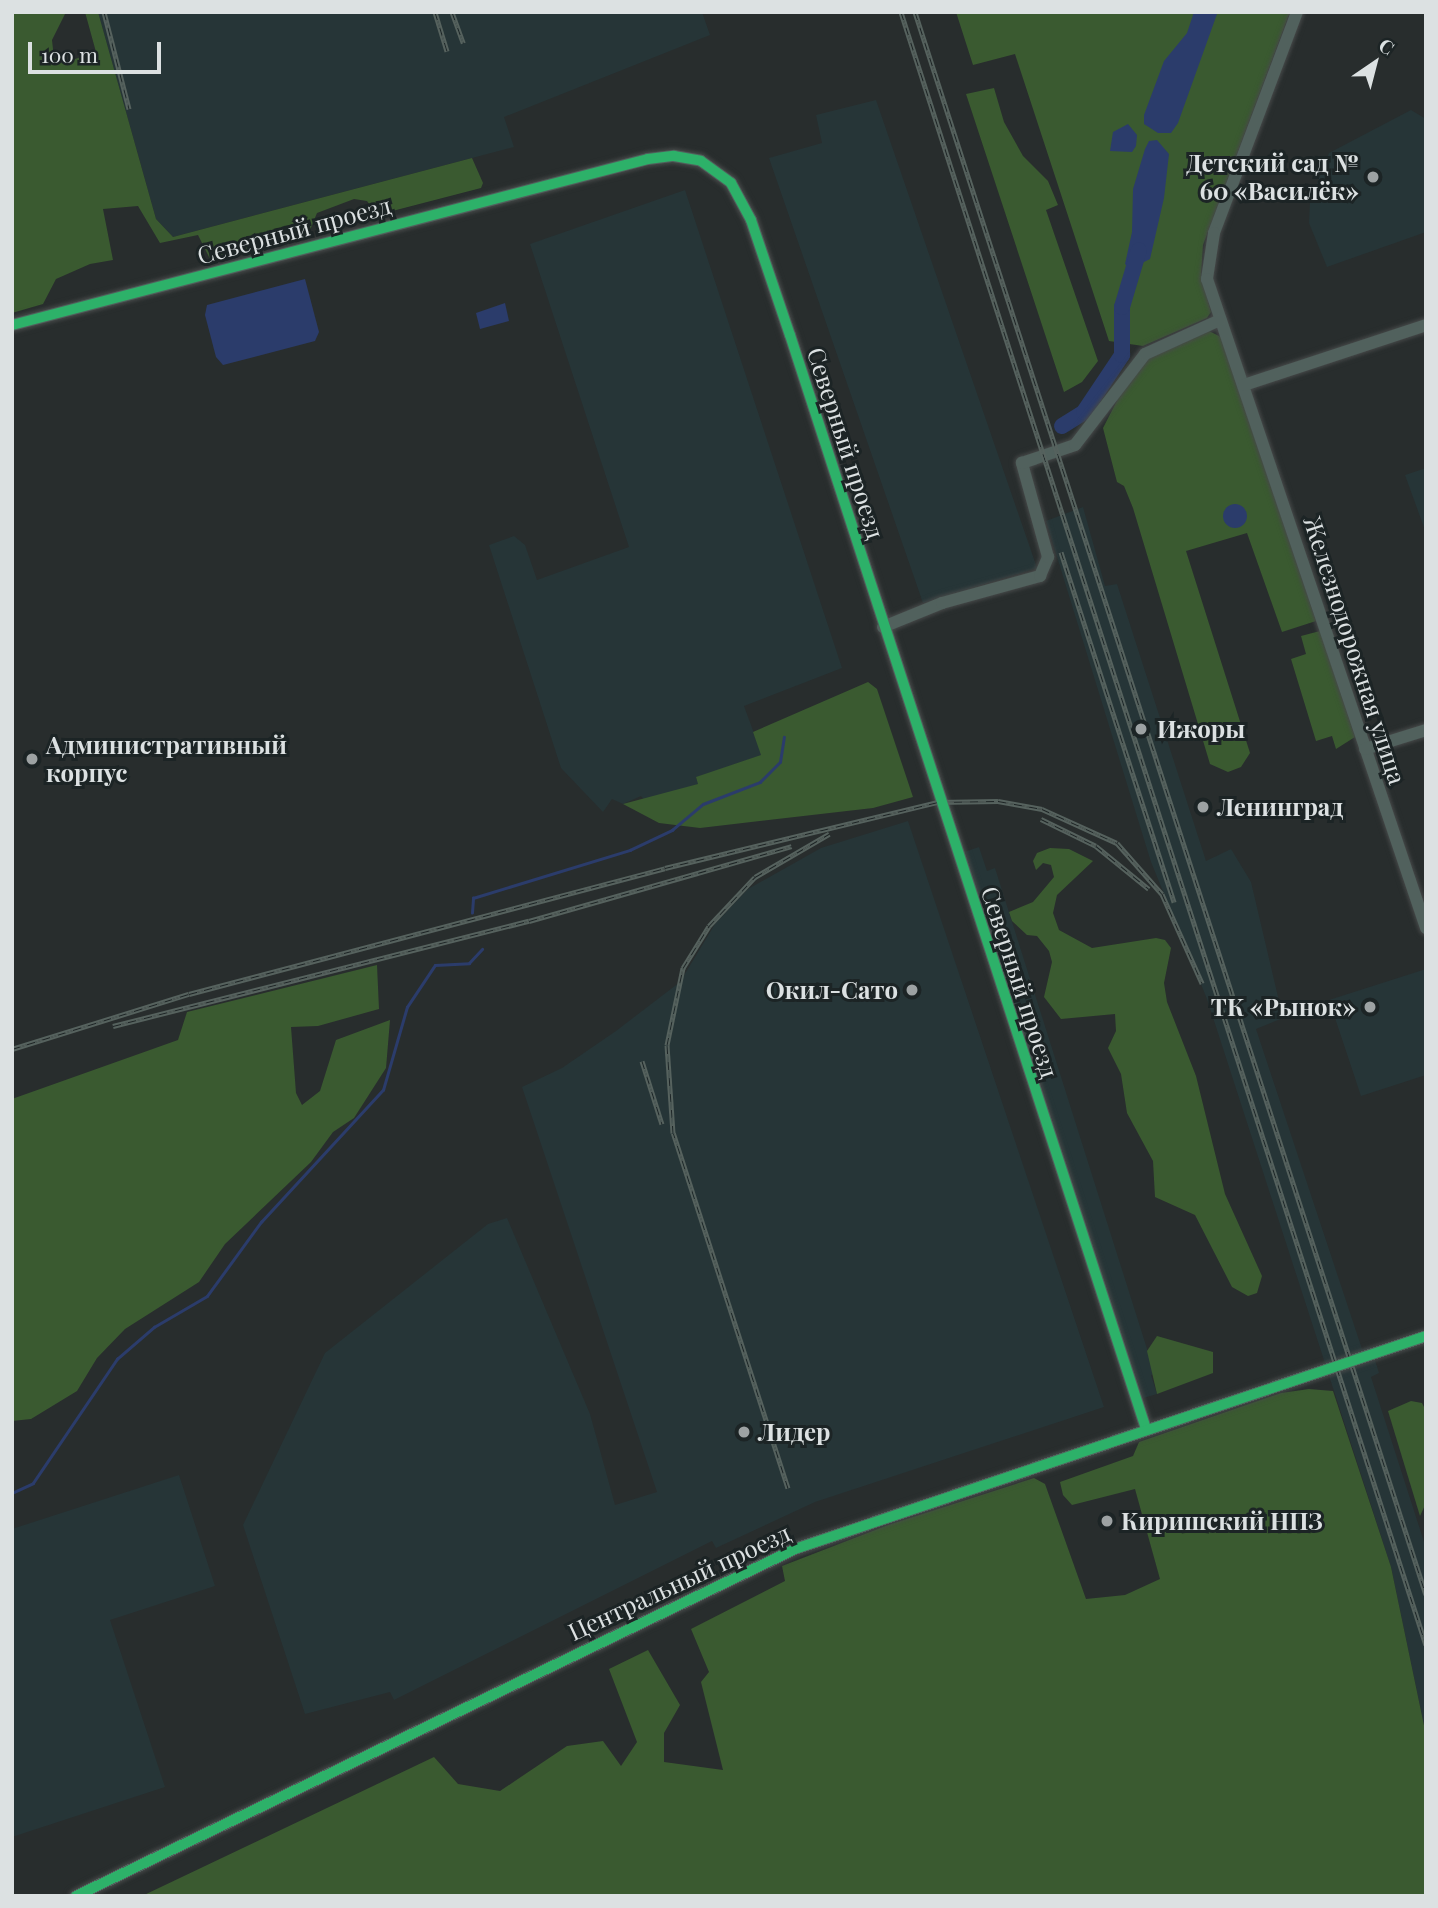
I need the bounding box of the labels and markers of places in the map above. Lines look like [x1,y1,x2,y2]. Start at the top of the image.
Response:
place label: Детский сад № 60 «Василёк» [1186,149,1359,205]
marker: Детский сад № 60 «Василёк» [1365,169,1381,185]
place label: Ижоры [1157,715,1245,743]
marker: Ижоры [1131,719,1151,739]
place label: Административный корпус [46,731,287,787]
marker: Административный корпус [24,751,40,767]
place label: Ленинград [1217,793,1343,821]
marker: Ленинград [1195,799,1211,815]
place label: Окил-Сато [766,976,898,1004]
marker: Окил-Сато [904,982,920,998]
place label: ТК «Рынок» [1211,993,1356,1021]
marker: ТК «Рынок» [1362,999,1378,1015]
place label: Лидер [758,1418,830,1446]
marker: Лидер [736,1424,752,1440]
place label: Киришский НПЗ [1121,1507,1323,1535]
marker: Киришский НПЗ [1099,1513,1115,1529]

